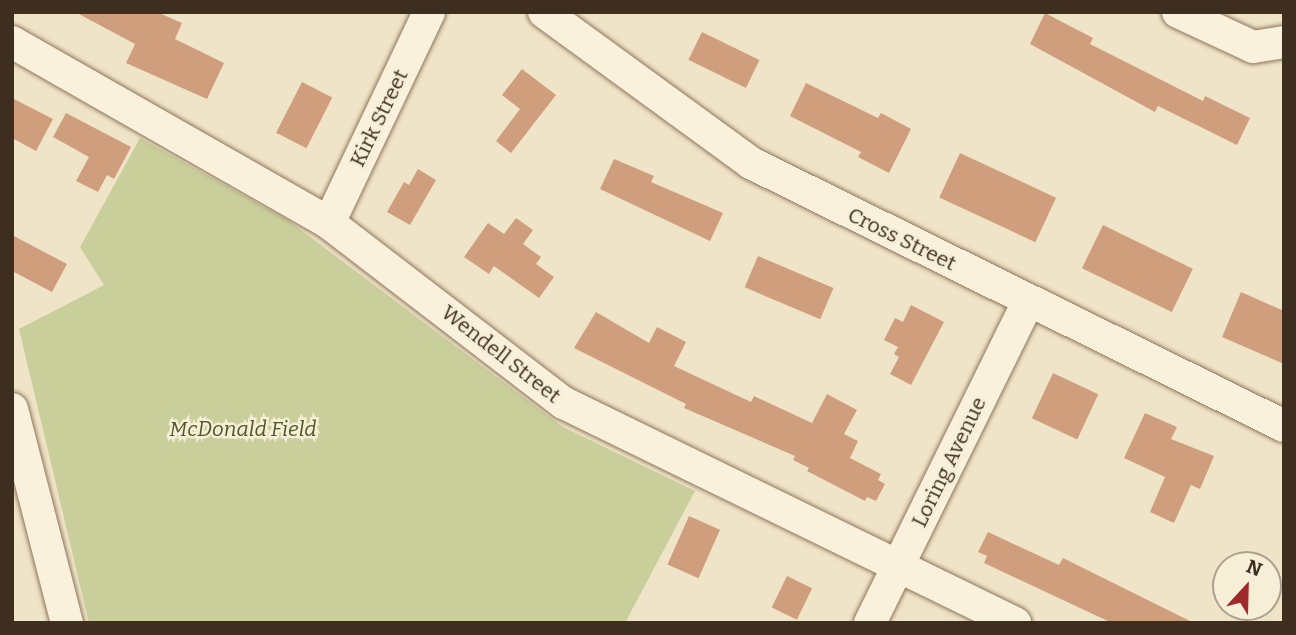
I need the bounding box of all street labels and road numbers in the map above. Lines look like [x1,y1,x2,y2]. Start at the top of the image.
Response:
street label: Kirk Street [345,65,413,171]
street label: Cross Street [844,202,960,276]
street label: Wendell Street [436,300,566,408]
street label: Loring Avenue [907,393,991,531]

